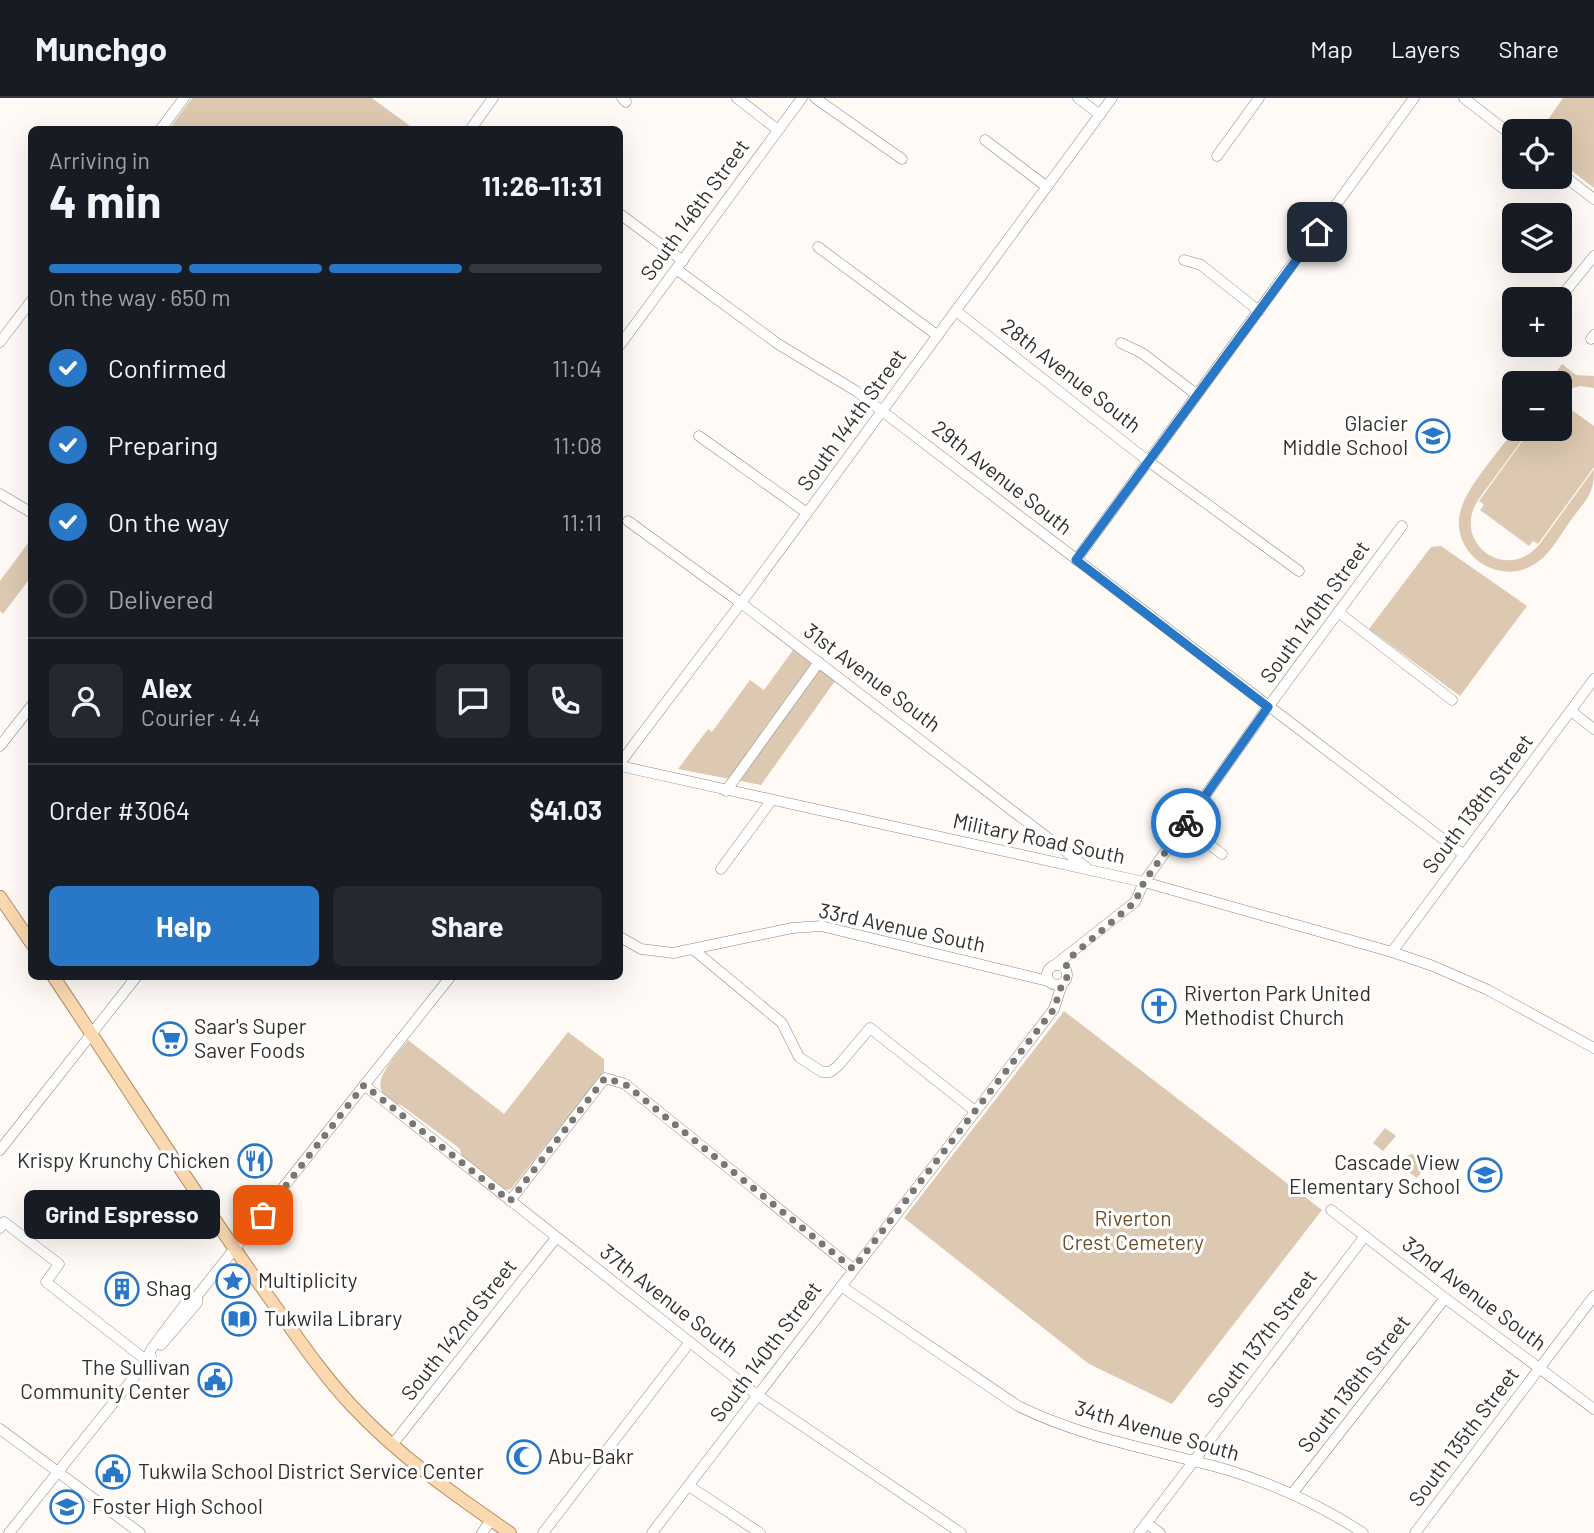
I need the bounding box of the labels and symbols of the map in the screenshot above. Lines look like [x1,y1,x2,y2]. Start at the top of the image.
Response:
street label: South 146th Street [634,134,753,285]
pin [1287,202,1347,262]
street label: 28th Avenue South [997,313,1147,437]
street label: South 144th Street [791,343,911,495]
place label: Glacier Middle School [1282,410,1408,459]
street label: 29th Avenue South [928,415,1078,539]
school or university icon: Glacier Middle School [1414,417,1452,455]
street label: South 140th Street [1254,535,1374,687]
street label: 31st Avenue South [800,617,946,736]
street label: South 138th Street [1416,729,1537,878]
courier [1151,788,1221,858]
street label: Military Road South [951,807,1128,868]
street label: 33rd Avenue South [817,897,988,956]
place label: Riverton Park United Methodist Church [1184,980,1371,1029]
church icon: Riverton Park United Methodist Church [1140,987,1178,1025]
place label: Saar's Super Saver Foods [194,1013,307,1062]
supermarket icon: Saar's Super Saver Foods [151,1020,189,1058]
restaurant icon: Krispy Krunchy Chicken [236,1142,274,1180]
place label: Krispy Krunchy Chicken [17,1147,230,1172]
place label: Cascade View Elementary School [1289,1149,1460,1198]
school or university icon: Cascade View Elementary School [1466,1156,1504,1194]
pin [233,1185,293,1245]
callout: Grind Espresso [25,1190,221,1240]
park label: Riverton Crest Cemetery [1062,1205,1204,1254]
street label: 32nd Avenue South [1398,1231,1552,1355]
street label: 37th Avenue South [596,1238,744,1362]
street label: South 142nd Street [395,1253,521,1405]
place icon: Multiplicity [214,1262,252,1300]
street label: South 137th Street [1201,1264,1321,1412]
place label: Multiplicity [258,1267,358,1292]
building icon: Shag [103,1270,141,1308]
place label: Shag [146,1275,192,1300]
street label: South 140th Street [704,1276,826,1426]
library icon: Tukwila Library [220,1300,258,1338]
place label: Tukwila Library [264,1305,402,1330]
street label: South 136th Street [1291,1309,1414,1457]
place label: The Sullivan Community Center [20,1354,190,1403]
public building icon: The Sullivan Community Center [196,1361,234,1399]
street label: South 135th Street [1402,1362,1523,1511]
street label: 34th Avenue South [1072,1394,1243,1465]
mosque icon: Abu-Bakr [505,1438,543,1476]
place label: Abu-Bakr [548,1443,634,1468]
public building icon: Tukwila School District Service Center [94,1453,132,1491]
place label: Tukwila School District Service Center [138,1458,484,1483]
school or university icon: Foster High School [48,1488,86,1526]
place label: Foster High School [92,1493,263,1518]

